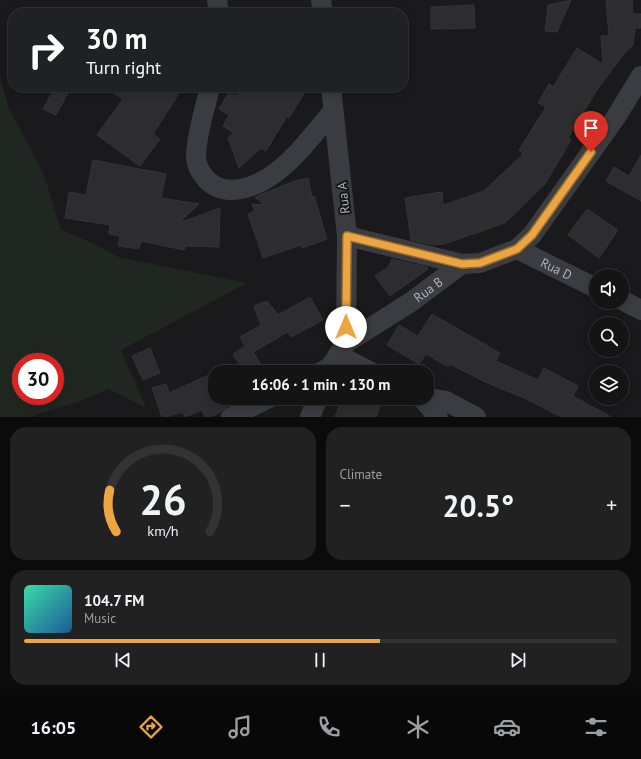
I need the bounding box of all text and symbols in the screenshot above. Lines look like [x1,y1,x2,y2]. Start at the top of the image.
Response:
text: 30 m [86,20,147,57]
icon: right [20,24,72,76]
text: Turn right [86,56,161,79]
pin [574,111,608,152]
icon: arrive [580,117,602,139]
street label: Rua A [333,181,354,215]
street label: Rua D [538,254,575,284]
map controls [589,269,629,405]
button: sound [589,269,629,309]
street label: Rua B [410,273,446,306]
position arrow [325,306,367,348]
button: search [589,317,629,357]
speed limit sign: 30 [12,353,64,405]
button: layers [589,365,629,405]
text: 16:06 · 1 min · 130 m [252,375,390,394]
text: Climate [340,466,382,483]
text: 26 [139,472,186,525]
text: 20.5° [442,486,514,525]
text: − [340,491,351,519]
text: + [606,491,617,519]
text: km/h [147,520,178,539]
text: 104.7 FM [84,591,144,610]
text: Music [84,610,116,627]
icon: previous [112,649,134,671]
icon: pause [309,649,331,671]
icon: next [507,649,529,671]
icon: directions [137,713,165,741]
icon: music [226,713,254,741]
icon: phone [315,713,343,741]
icon: climate [404,713,432,741]
icon: car [493,713,521,741]
icon: filters [582,713,610,741]
text: 16:05 [31,716,76,739]

